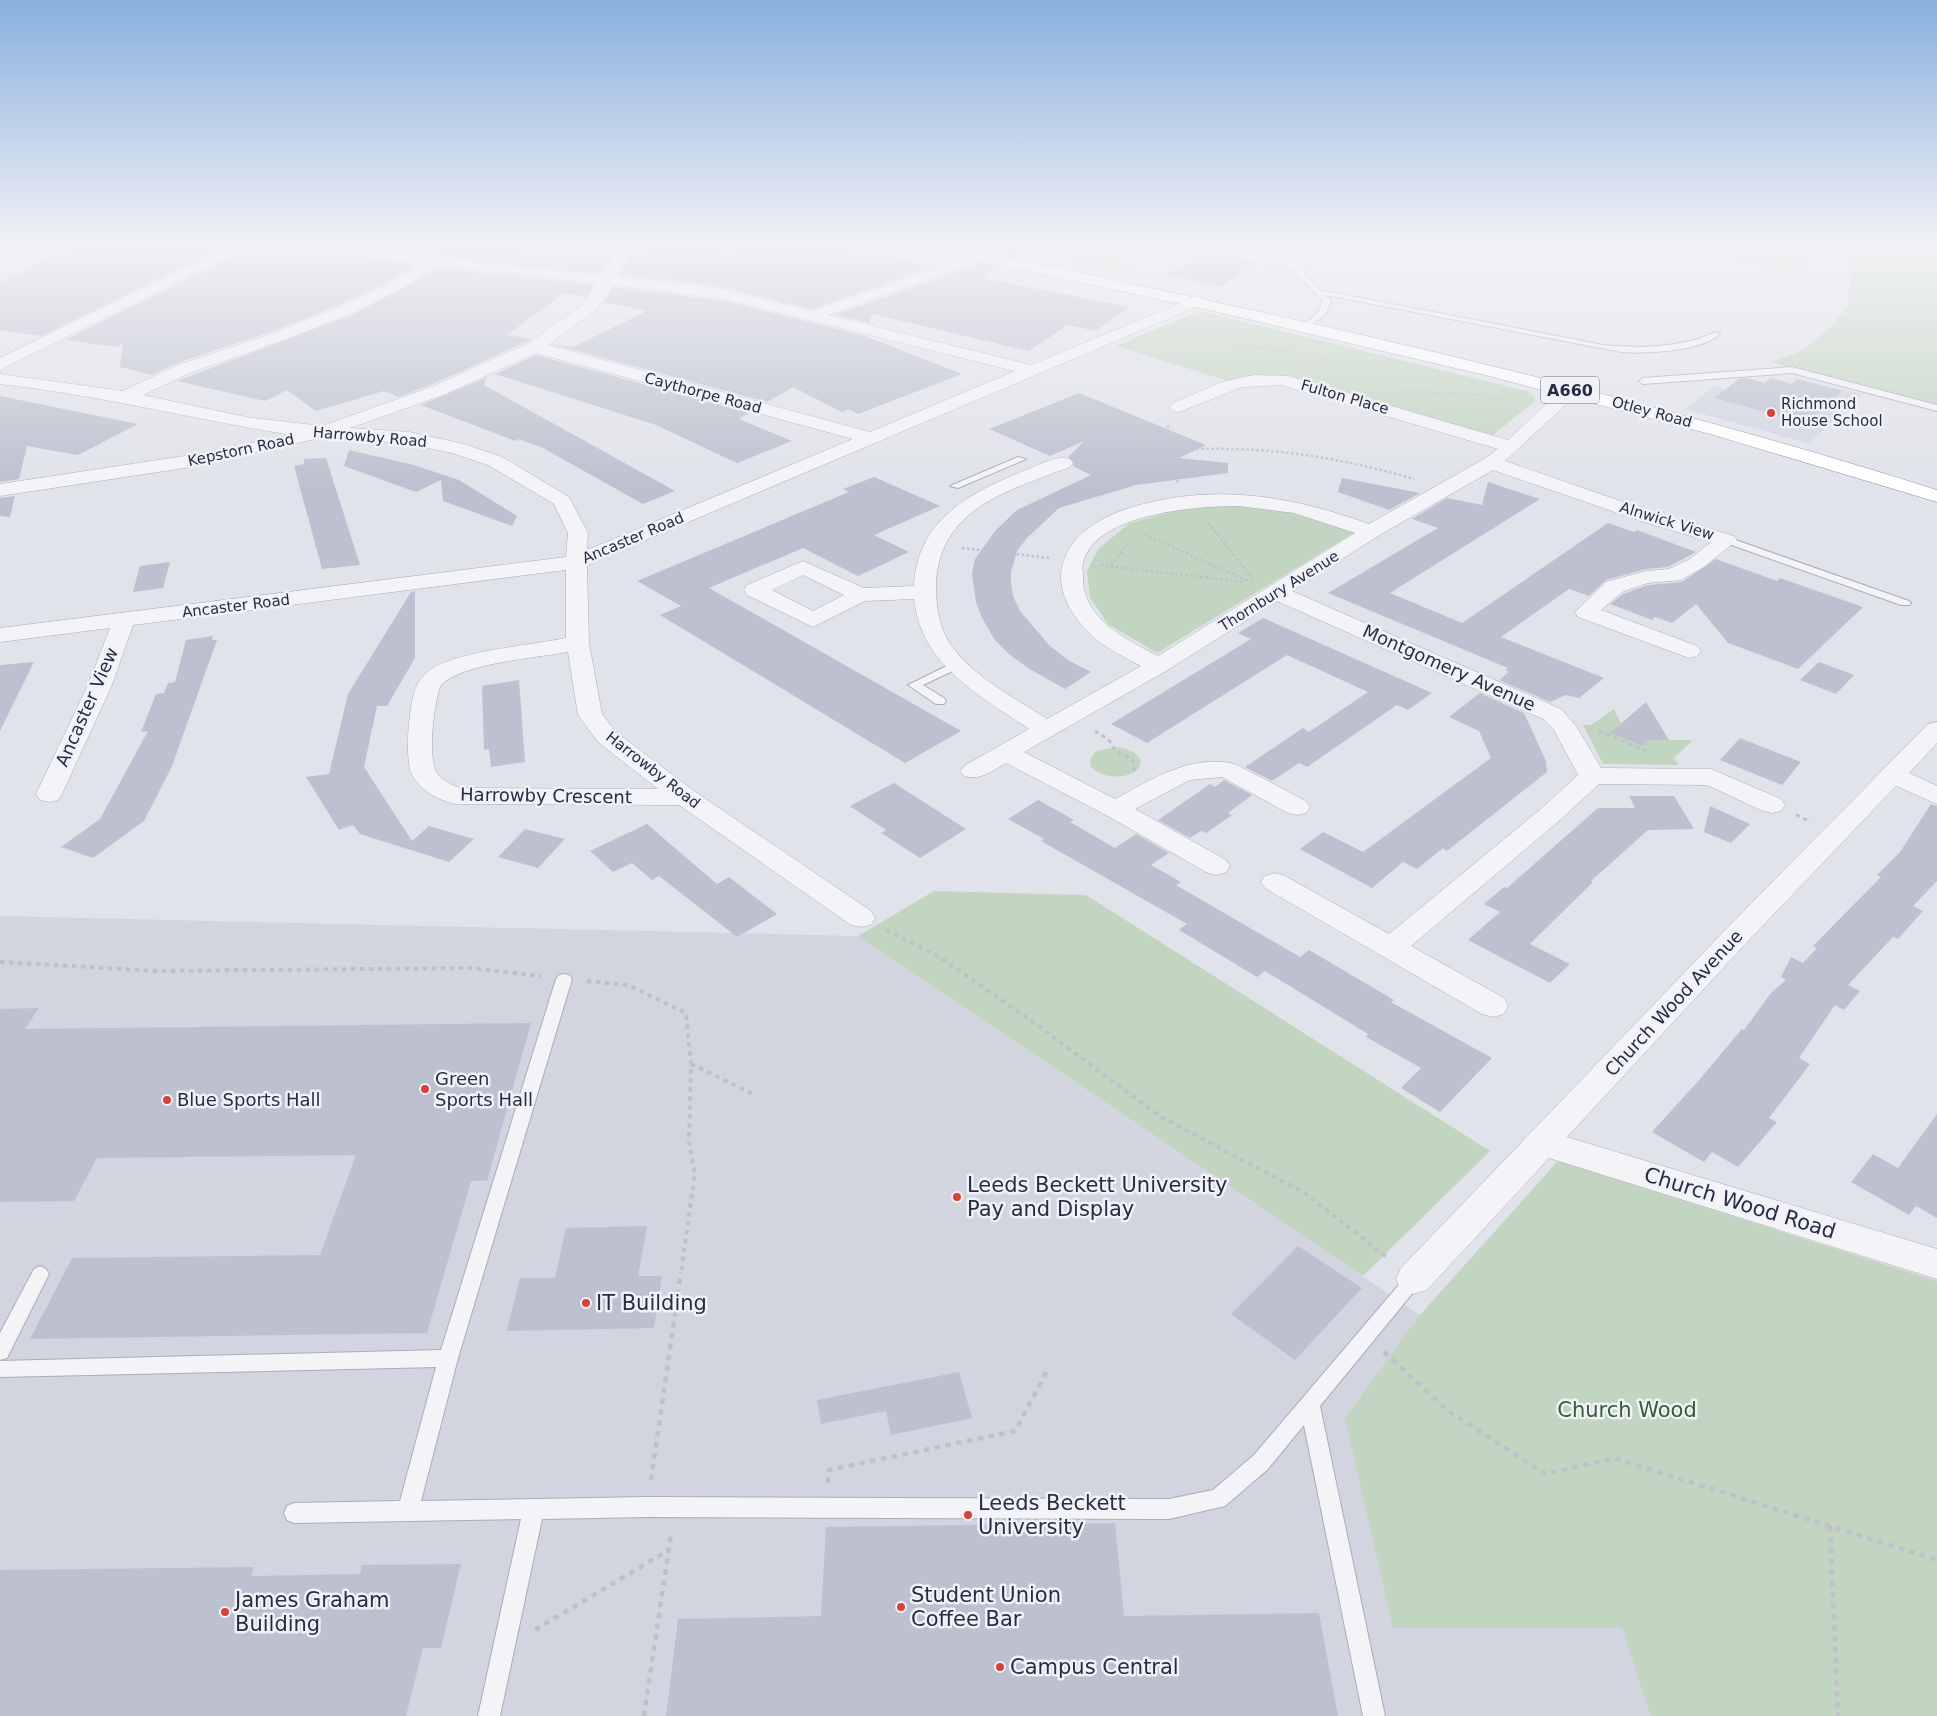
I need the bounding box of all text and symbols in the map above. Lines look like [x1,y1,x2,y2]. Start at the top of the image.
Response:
street label: Caythorpe Road [643,369,763,417]
street label: Fulton Place [1299,376,1391,418]
road number: A660 [1541,376,1599,404]
street label: Otley Road [1610,393,1694,431]
place label: Richmond House School [1781,395,1883,430]
marker: Richmond House School [1765,407,1777,419]
street label: Harrowby Road [312,423,428,451]
street label: Kepstorn Road [186,430,296,470]
street label: Alnwick View [1618,498,1716,544]
street label: Ancaster Road [579,508,687,568]
street label: Thornbury Avenue [1215,547,1342,636]
street label: Ancaster Road [181,590,291,622]
street label: Montgomery Avenue [1360,620,1539,715]
street label: Ancaster View [51,644,122,770]
street label: Harrowby Road [602,728,704,812]
street label: Harrowby Crescent [460,784,632,807]
street label: Church Wood Avenue [1600,925,1747,1080]
place label: Green Sports Hall [435,1068,533,1110]
marker: Green Sports Hall [419,1083,431,1095]
place label: Blue Sports Hall [177,1089,321,1110]
marker: Blue Sports Hall [161,1094,173,1106]
street label: Church Wood Road [1641,1162,1839,1244]
place label: Leeds Beckett University Pay and Display [967,1173,1227,1221]
marker: Leeds Beckett University Pay and Display [951,1191,963,1203]
place label: IT Building [596,1291,707,1315]
marker: IT Building [580,1297,592,1309]
park label: Church Wood [1557,1398,1697,1422]
place label: Leeds Beckett University [978,1491,1126,1539]
marker: Leeds Beckett University [962,1509,974,1521]
place label: Student Union Coffee Bar [911,1583,1061,1631]
place label: James Graham Building [233,1588,389,1636]
marker: Student Union Coffee Bar [895,1601,907,1613]
marker: James Graham Building [219,1606,231,1618]
place label: Campus Central [1010,1655,1179,1679]
marker: Campus Central [994,1661,1006,1673]

